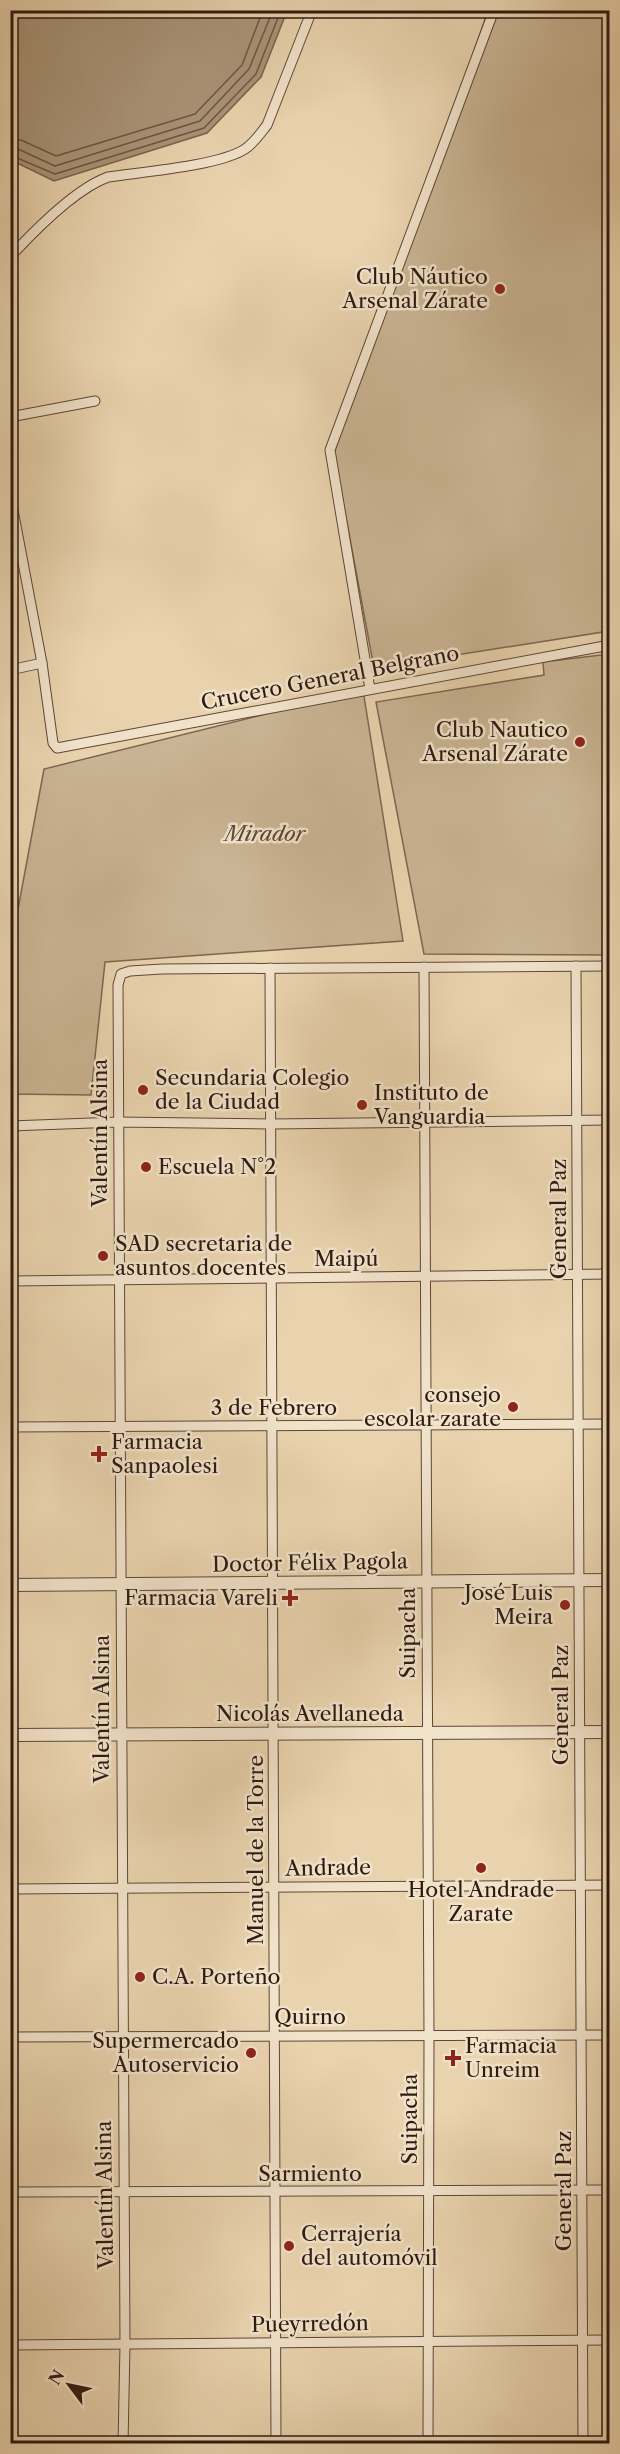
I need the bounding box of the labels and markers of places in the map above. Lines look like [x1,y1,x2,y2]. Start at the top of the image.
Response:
place label: Club Náutico Arsenal Zárate [341,264,488,313]
marker: Club Náutico Arsenal Zárate [493,282,507,296]
place label: Club Nautico Arsenal Zárate [421,717,568,766]
marker: Club Nautico Arsenal Zárate [573,735,587,749]
place label: Secundaria Colegio de la Ciudad [155,1065,349,1114]
place label: Instituto de Vanguardia [373,1080,489,1129]
marker: Secundaria Colegio de la Ciudad [136,1083,150,1097]
marker: Instituto de Vanguardia [355,1098,369,1112]
place label: Escuela N°2 [158,1154,276,1179]
marker: Escuela N°2 [139,1160,153,1174]
place label: SAD secretaria de asuntos docentes [115,1231,292,1280]
marker: SAD secretaria de asuntos docentes [96,1249,110,1263]
place label: consejo escolar zarate [364,1382,501,1431]
marker: consejo escolar zarate [506,1400,520,1414]
place label: Farmacia Sanpaolesi [111,1429,218,1478]
marker: Farmacia Sanpaolesi [92,1447,106,1461]
place label: José Luis Meira [461,1580,554,1629]
place label: Farmacia Vareli [124,1585,278,1610]
marker: Farmacia Vareli [283,1591,297,1605]
marker: José Luis Meira [558,1598,572,1612]
marker: Hotel Andrade Zarate [474,1861,488,1875]
place label: Hotel Andrade Zarate [408,1877,554,1926]
place label: C.A. Porteño [152,1964,280,1989]
marker: C.A. Porteño [133,1970,147,1984]
place label: Supermercado Autoservicio [92,2028,239,2077]
place label: Farmacia Unreim [465,2033,558,2082]
marker: Supermercado Autoservicio [244,2046,258,2060]
marker: Farmacia Unreim [446,2051,460,2065]
place label: Cerrajería del automóvil [301,2221,438,2270]
marker: Cerrajería del automóvil [282,2239,296,2253]

